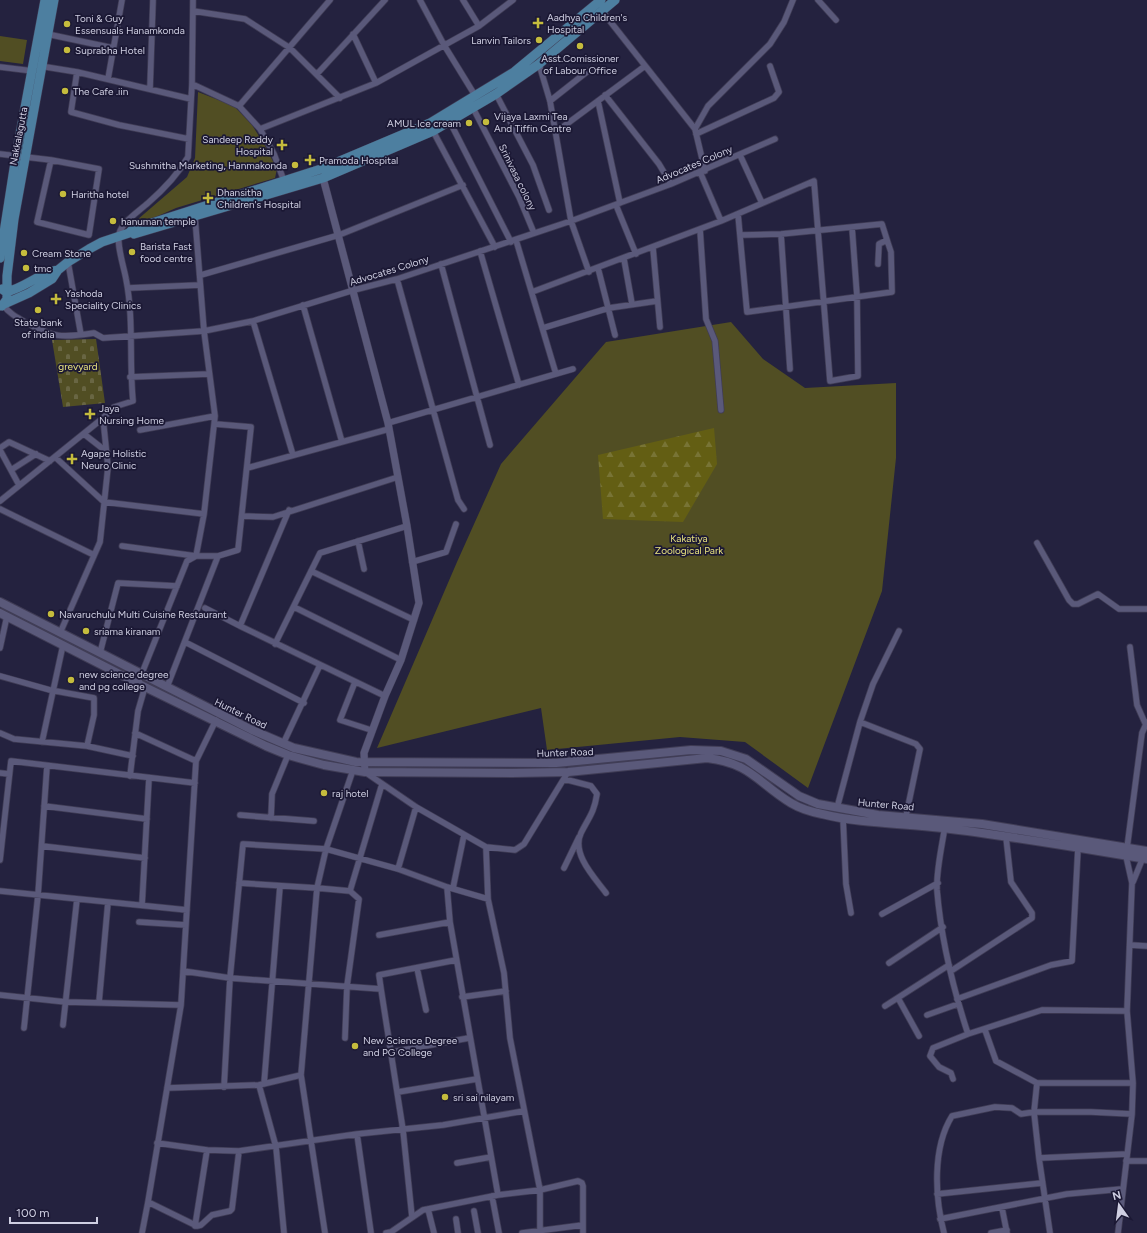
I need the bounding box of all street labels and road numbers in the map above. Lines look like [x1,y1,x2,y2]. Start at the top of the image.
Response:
street label: Nakkalagutta [6,106,30,166]
street label: Srinivasa colony [496,142,540,213]
street label: Advocates Colony [654,142,735,186]
street label: Advocates Colony [348,252,431,289]
street label: Hunter Road [212,695,269,732]
street label: Hunter Road [536,745,594,760]
street label: Hunter Road [857,796,915,813]

